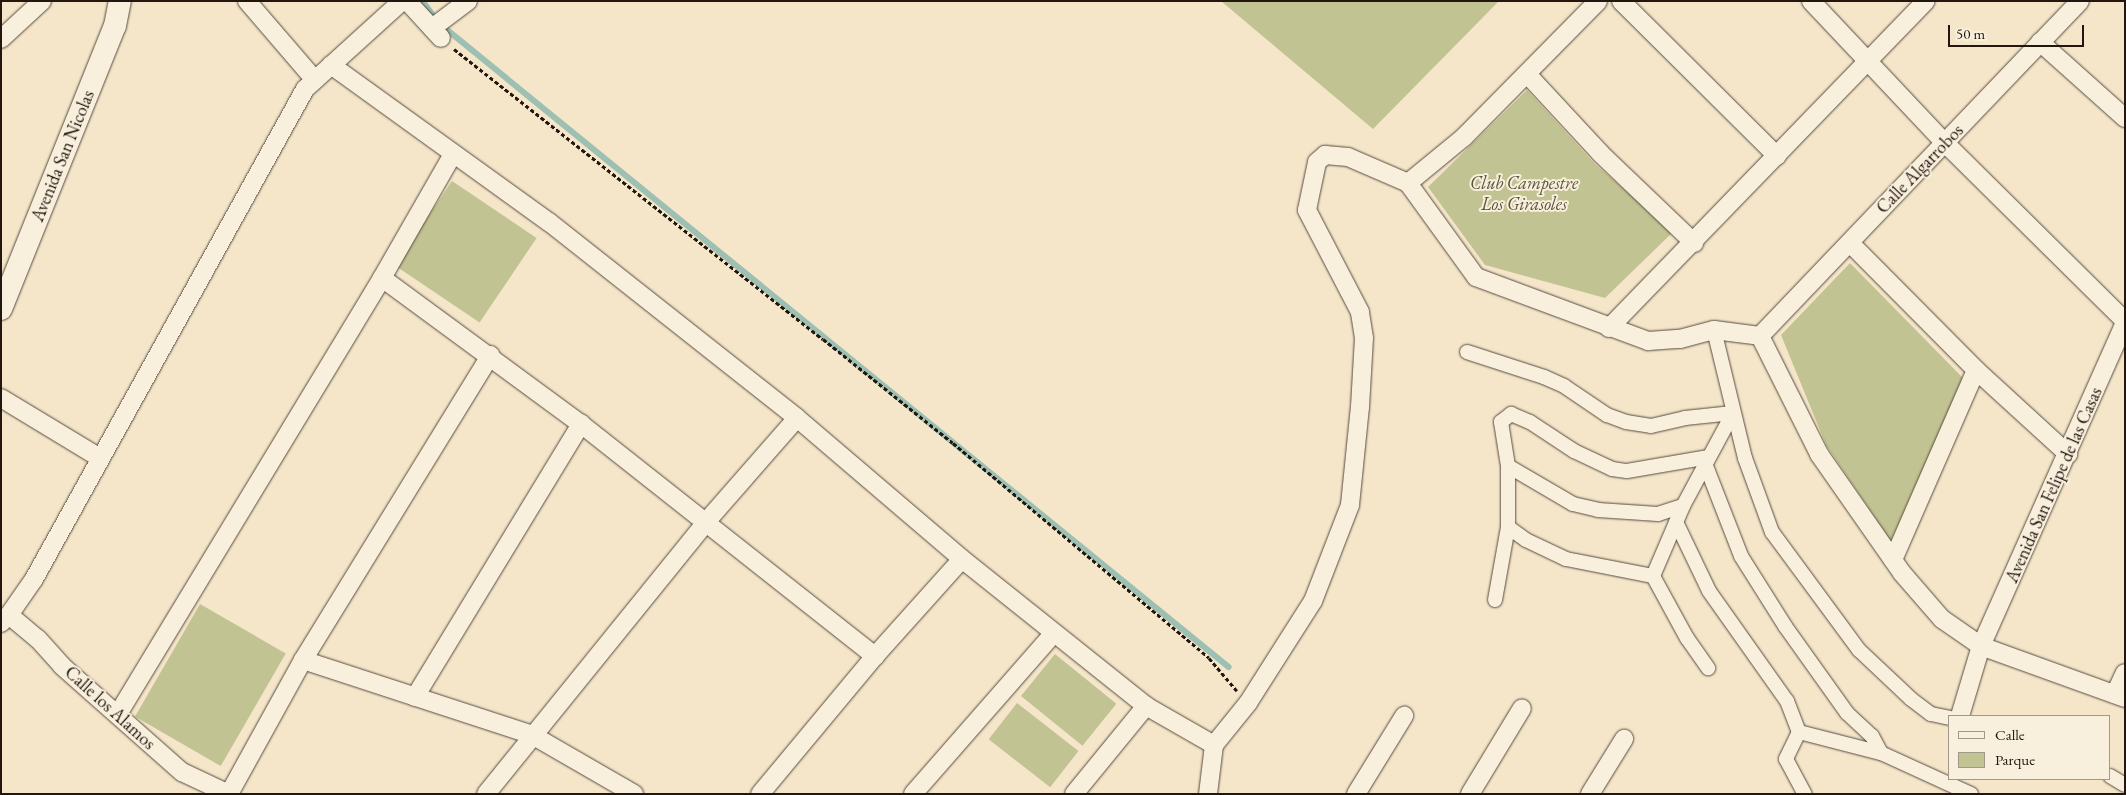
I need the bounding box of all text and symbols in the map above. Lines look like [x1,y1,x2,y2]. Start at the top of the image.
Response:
scale bar [1951,15,2087,47]
text: 50 m [1956,24,1985,43]
street label: Avenida San Nicolas [27,87,99,225]
street label: Calle Algarrobos [1872,120,1968,218]
park label: Club Campestre Los Girasoles [1470,173,1578,215]
street label: Avenida San Felipe de las Casas [2001,384,2107,586]
street label: Calle los Alamos [60,662,160,754]
legend [1948,715,2111,780]
text: Calle [1995,725,2025,744]
text: Parque [1995,750,2035,769]

